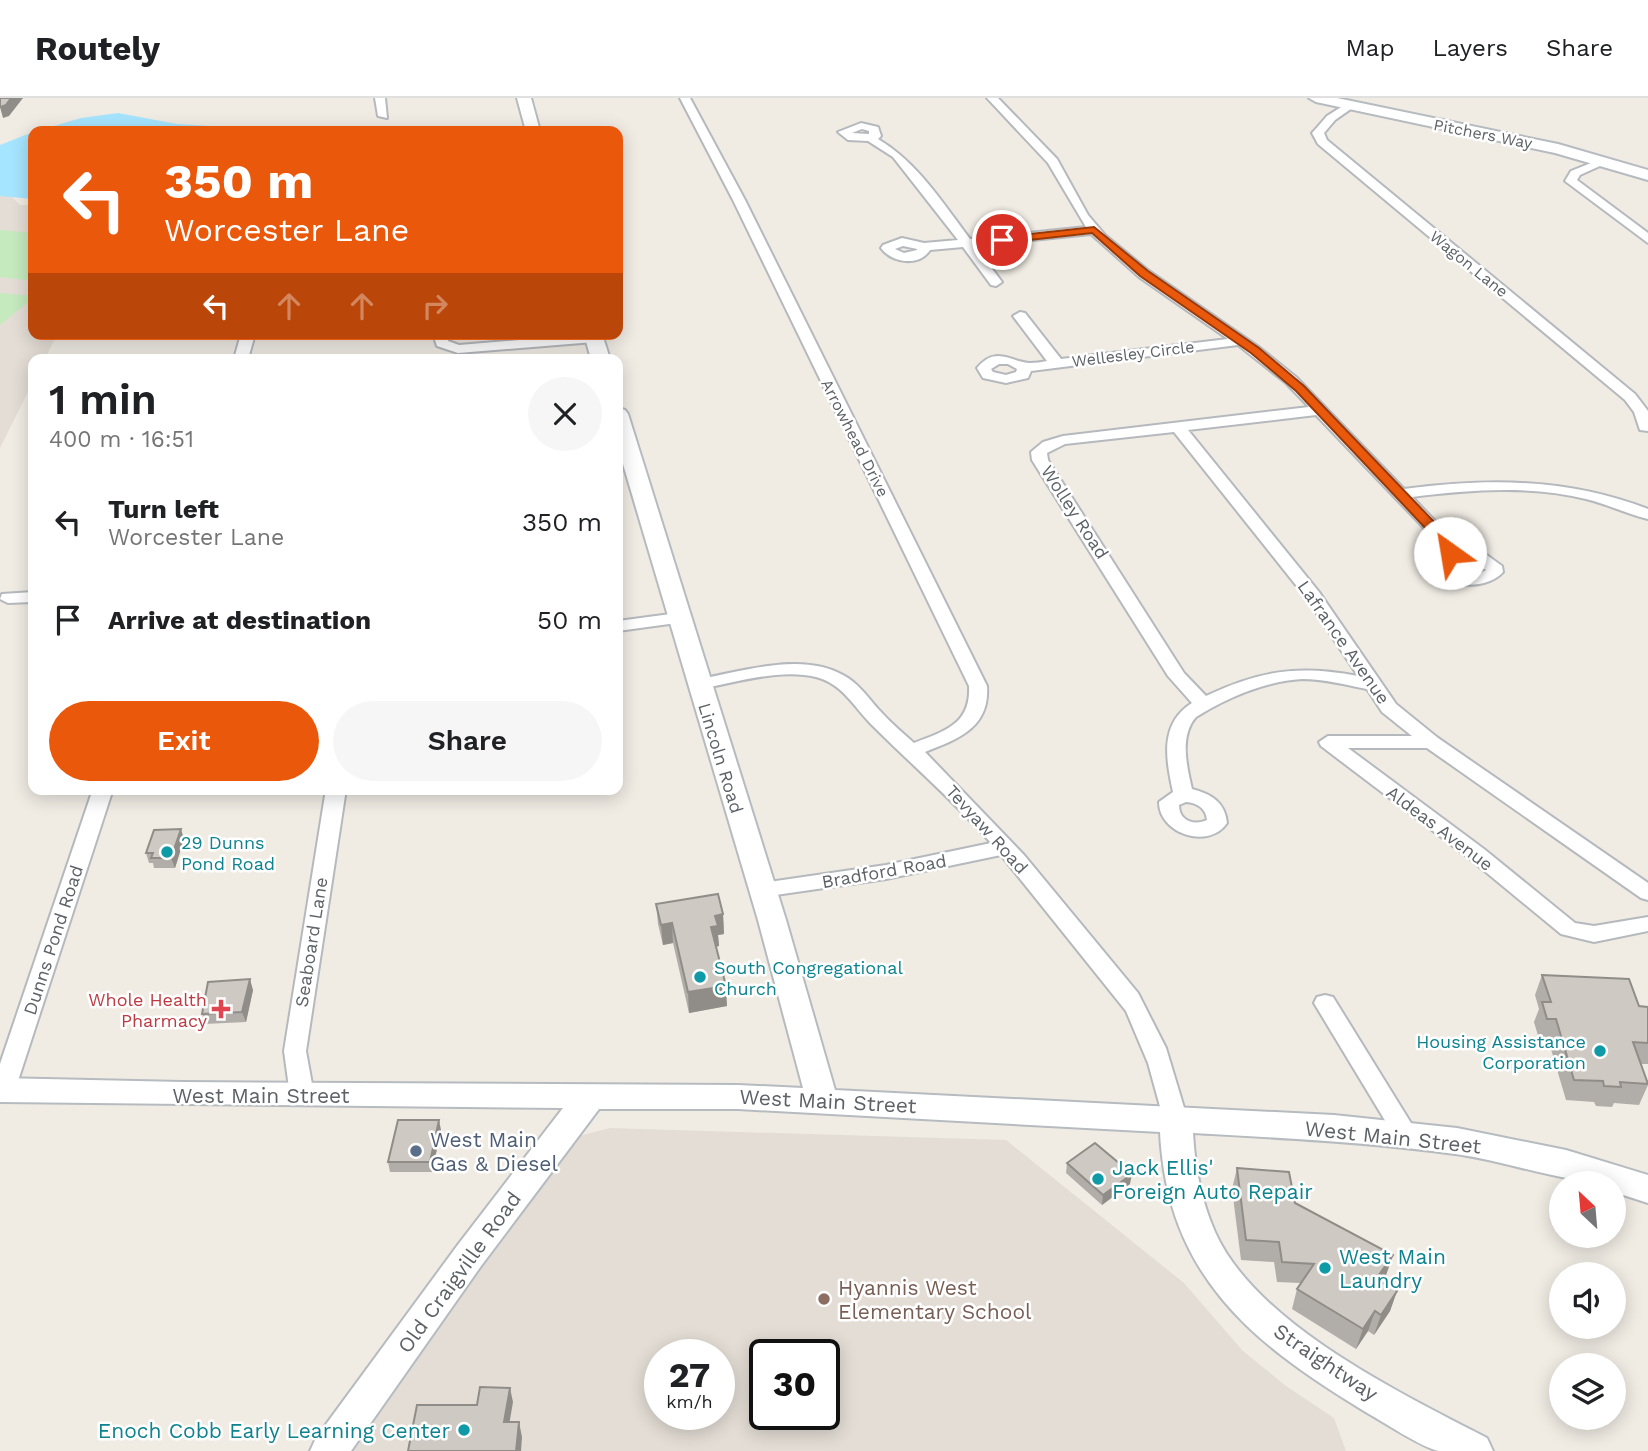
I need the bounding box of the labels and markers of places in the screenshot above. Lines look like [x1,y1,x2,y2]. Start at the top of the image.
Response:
pin [972,210,1032,270]
place label: 29 Dunns Pond Road [181,832,275,874]
marker: 29 Dunns Pond Road [159,844,175,860]
place label: South Congregational Church [714,957,903,999]
marker: South Congregational Church [692,969,708,985]
place label: Whole Health Pharmacy [88,989,208,1031]
marker: Whole Health Pharmacy [213,1001,229,1017]
place label: Housing Assistance Corporation [1416,1031,1586,1073]
marker: Housing Assistance Corporation [1592,1043,1608,1059]
place label: West Main Gas & Diesel [430,1127,558,1176]
marker: West Main Gas & Diesel [408,1143,424,1159]
place label: Jack Ellis' Foreign Auto Repair [1112,1155,1313,1204]
marker: Jack Ellis' Foreign Auto Repair [1090,1171,1106,1187]
place label: West Main Laundry [1339,1244,1446,1293]
marker: West Main Laundry [1317,1260,1333,1276]
place label: Hyannis West Elementary School [838,1275,1032,1324]
marker: Hyannis West Elementary School [816,1291,832,1307]
place label: Enoch Cobb Early Learning Center [98,1418,450,1443]
marker: Enoch Cobb Early Learning Center [456,1422,472,1438]

